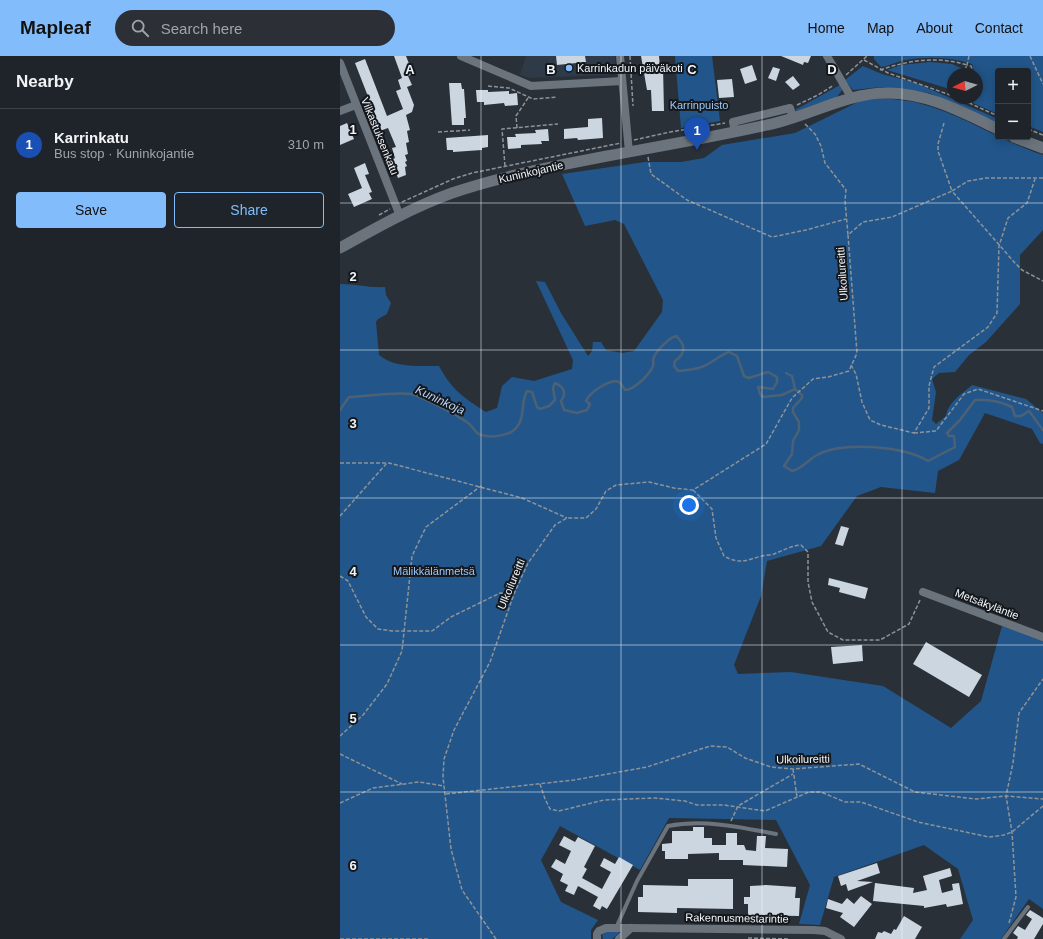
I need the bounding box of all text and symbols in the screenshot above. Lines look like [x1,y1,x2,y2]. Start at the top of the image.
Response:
search box [115,10,395,46]
text: Mapleaf [20,17,91,38]
icon: search [129,17,151,39]
text: Search here [161,20,242,37]
text: Home [808,20,845,36]
text: Map [867,20,894,36]
text: About [916,20,953,36]
text: Contact [975,20,1023,36]
text: A [405,62,415,77]
text: B [546,62,556,77]
place label: Karrinkadun päiväkoti [577,62,683,74]
text: C [687,62,697,77]
text: D [827,62,837,77]
marker: Karrinkadun päiväkoti [564,63,574,73]
north arrow [947,68,983,104]
map controls [995,68,1031,140]
button: + [995,68,1031,104]
text: Nearby [16,72,74,91]
street label: Vilkastuksenkatu [359,96,401,176]
park label: Karrinpuisto [670,99,728,111]
button: − [995,104,1031,140]
pin: 1 [684,117,710,150]
text: 1 [349,122,357,137]
text: Karrinkatu [54,129,129,146]
text: 1 [25,137,33,152]
text: 310 m [288,137,324,152]
text: Bus stop · Kuninkojantie [54,146,194,161]
street label: Kuninkojantie [497,159,565,185]
button: Save [16,192,166,228]
button: Share [174,192,324,228]
street label: Ulkoilureitti [834,247,850,301]
text: 2 [349,269,357,284]
water label: Kuninkoja [413,383,467,418]
text: 3 [349,416,357,431]
your location [679,495,699,515]
street label: Ulkoilureitti [495,557,527,611]
text: 4 [349,564,357,579]
park label: Mälikkälänmetsä [393,565,476,577]
street label: Metsäkyläntie [953,586,1021,622]
text: 5 [349,711,357,726]
street label: Ulkoilureitti [776,753,830,765]
text: 6 [349,858,357,873]
street label: Rakennusmestarintie [685,911,789,925]

